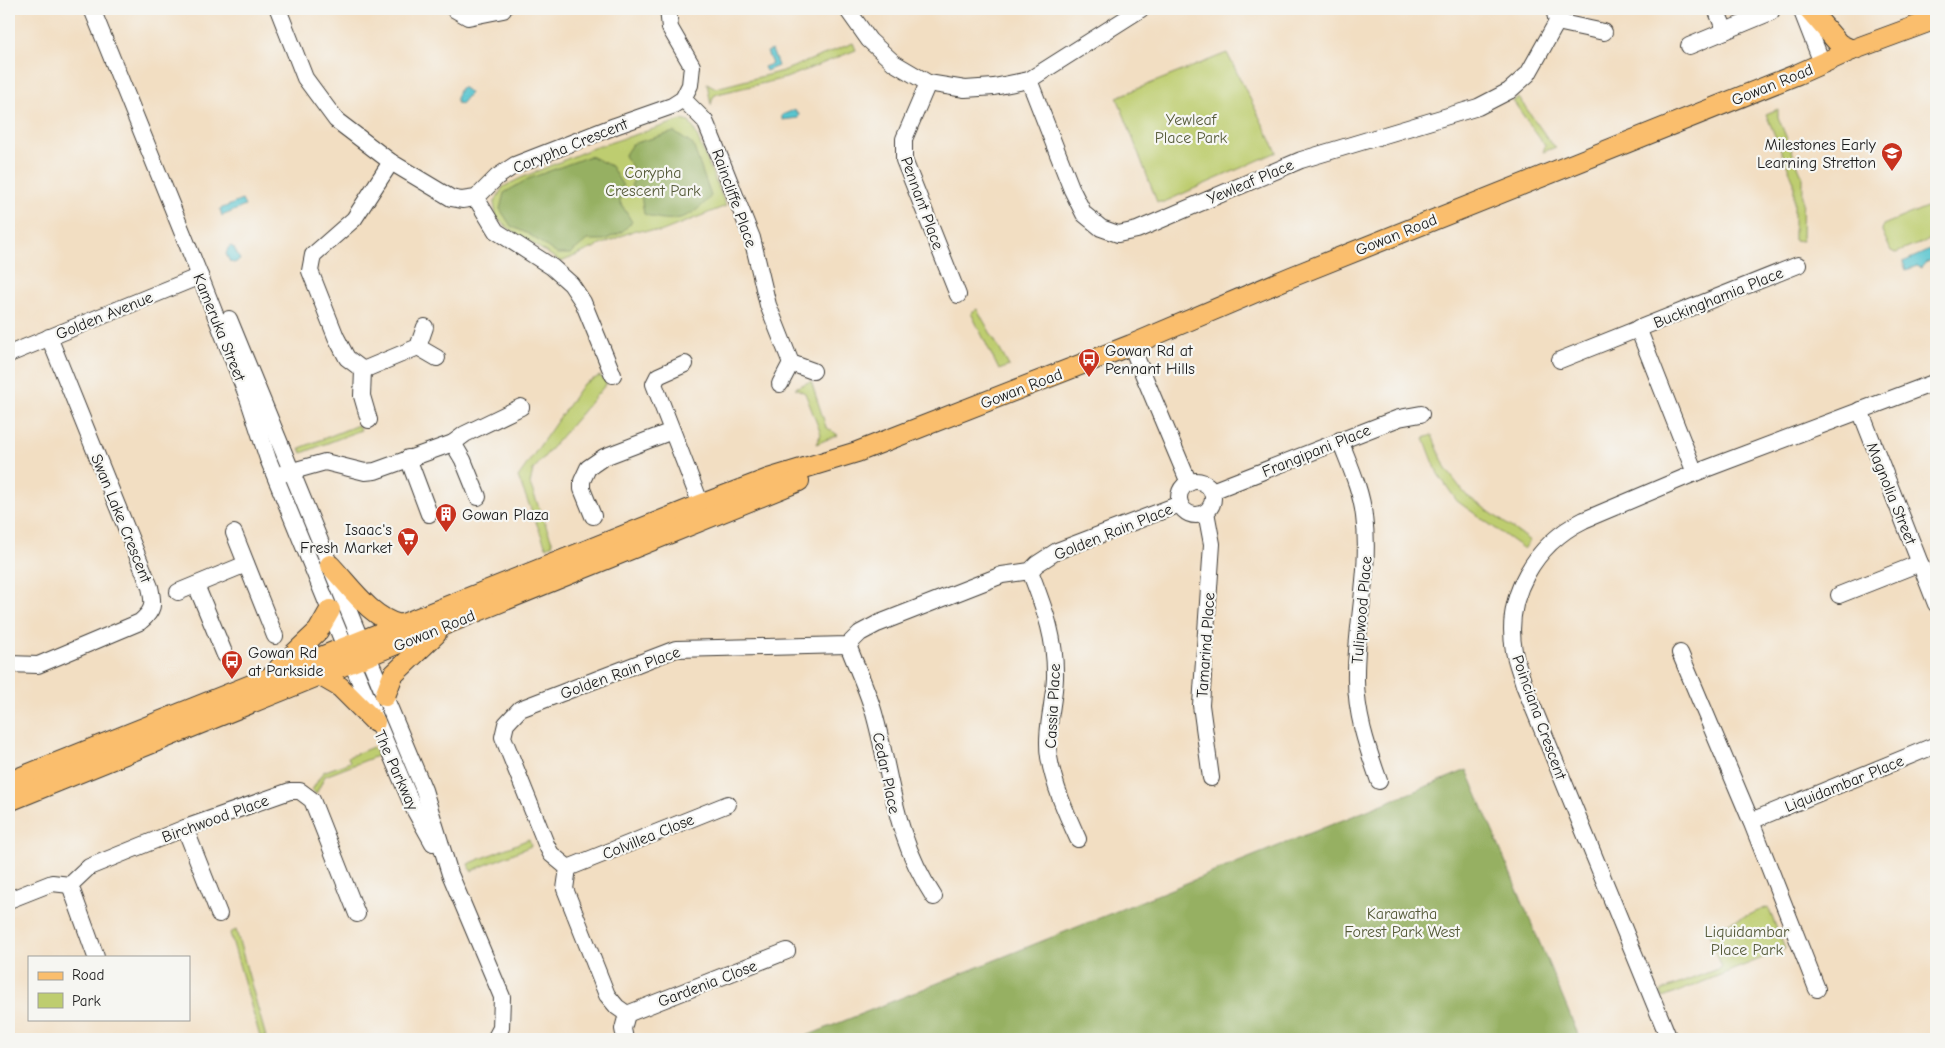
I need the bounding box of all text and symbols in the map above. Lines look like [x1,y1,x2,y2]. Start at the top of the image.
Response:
street label: Gowan Road [1729,60,1816,109]
park label: Yewleaf Place Park [1155,111,1227,147]
street label: Corypha Crescent [510,115,631,177]
place label: Milestones Early Learning Stretton [1757,136,1877,172]
school or university icon: Milestones Early Learning Stretton [1880,141,1904,172]
street label: Raincliffe Place [708,147,760,250]
street label: Pennant Place [897,154,947,252]
street label: Yewleaf Place [1204,156,1296,208]
park label: Corypha Crescent Park [605,164,701,200]
street label: Gowan Road [1353,210,1440,259]
street label: Buckinghamia Place [1651,264,1786,332]
street label: Kameruka Street [189,271,249,384]
street label: Golden Avenue [53,288,155,344]
place label: Gowan Rd at Pennant Hills [1105,342,1195,378]
bus stop icon: Gowan Rd at Pennant Hills [1077,347,1101,378]
street label: Gowan Road [978,365,1065,413]
street label: Frangipani Place [1259,421,1373,481]
street label: Magnolia Street [1862,440,1920,547]
street label: Swan Lake Crescent [87,452,155,586]
street label: Golden Rain Place [1052,500,1175,564]
building icon: Gowan Plaza [434,502,458,533]
place label: Gowan Plaza [462,506,549,524]
place label: Isaac's Fresh Market [300,521,392,557]
supermarket icon: Isaac's Fresh Market [396,526,420,557]
street label: Tulipwood Place [1348,555,1376,665]
street label: Tamarind Place [1193,592,1219,698]
street label: Gowan Road [391,606,478,655]
street label: Golden Rain Place [558,643,683,703]
place label: Gowan Rd at Parkside [248,644,324,680]
bus stop icon: Gowan Rd at Parkside [220,649,244,680]
street label: Poinciana Crescent [1508,653,1570,782]
street label: Cassia Place [1042,663,1064,749]
street label: The Parkway [370,728,422,814]
street label: Cedar Place [869,731,903,816]
street label: Liquidambar Place [1782,752,1906,816]
street label: Birchwood Place [160,791,271,847]
street label: Colvillea Close [600,810,697,863]
park label: Karawatha Forest Park West [1344,905,1460,941]
park label: Liquidambar Place Park [1705,923,1790,959]
legend [28,956,190,1020]
street label: Gardenia Close [655,957,759,1011]
text: Road [72,966,104,984]
text: Park [72,992,101,1010]

